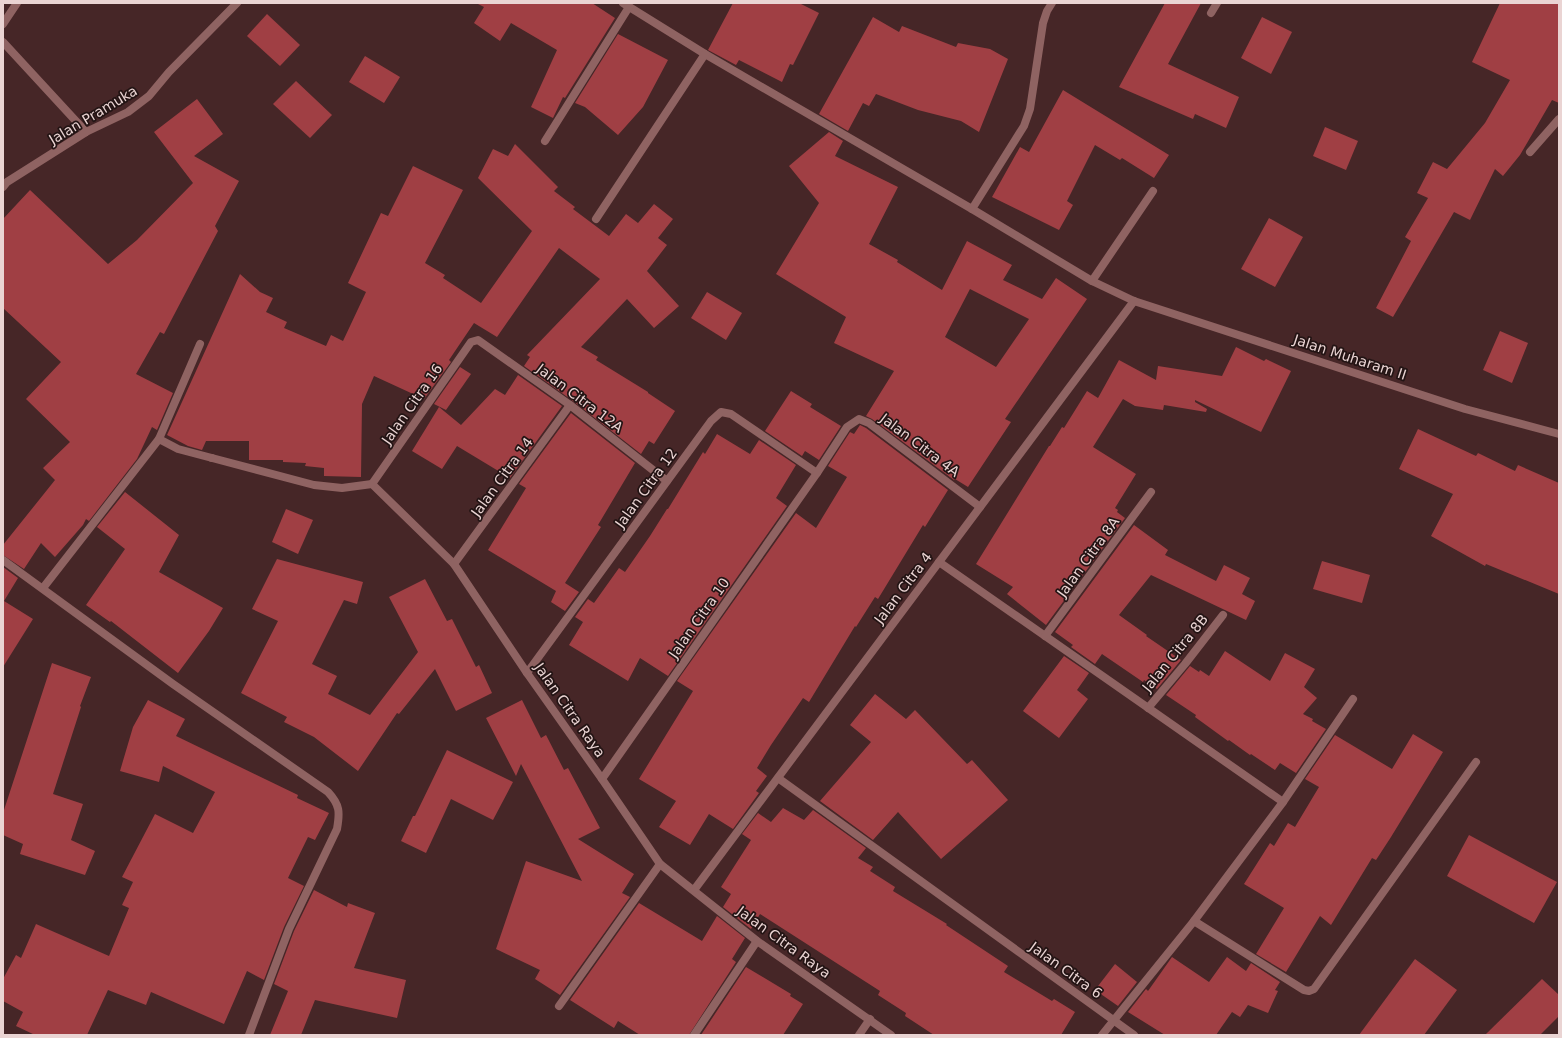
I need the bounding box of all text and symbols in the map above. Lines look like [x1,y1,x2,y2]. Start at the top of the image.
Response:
street label: Jalan Pramuka [45,82,140,148]
street label: Jalan Muharam II [1291,331,1408,383]
street label: Jalan Citra 12A [533,360,627,436]
street label: Jalan Citra 16 [378,361,446,448]
street label: Jalan Citra 4A [876,409,963,480]
street label: Jalan Citra 14 [467,434,536,521]
street label: Jalan Citra 12 [611,445,680,532]
street label: Jalan Citra 8A [1053,514,1123,601]
street label: Jalan Citra 4 [870,549,935,628]
street label: Jalan Citra 10 [665,575,733,662]
street label: Jalan Citra 8B [1138,611,1211,696]
street label: Jalan Citra Raya [531,659,608,760]
street label: Jalan Citra Raya [733,902,834,981]
street label: Jalan Citra 6 [1026,938,1105,1002]

